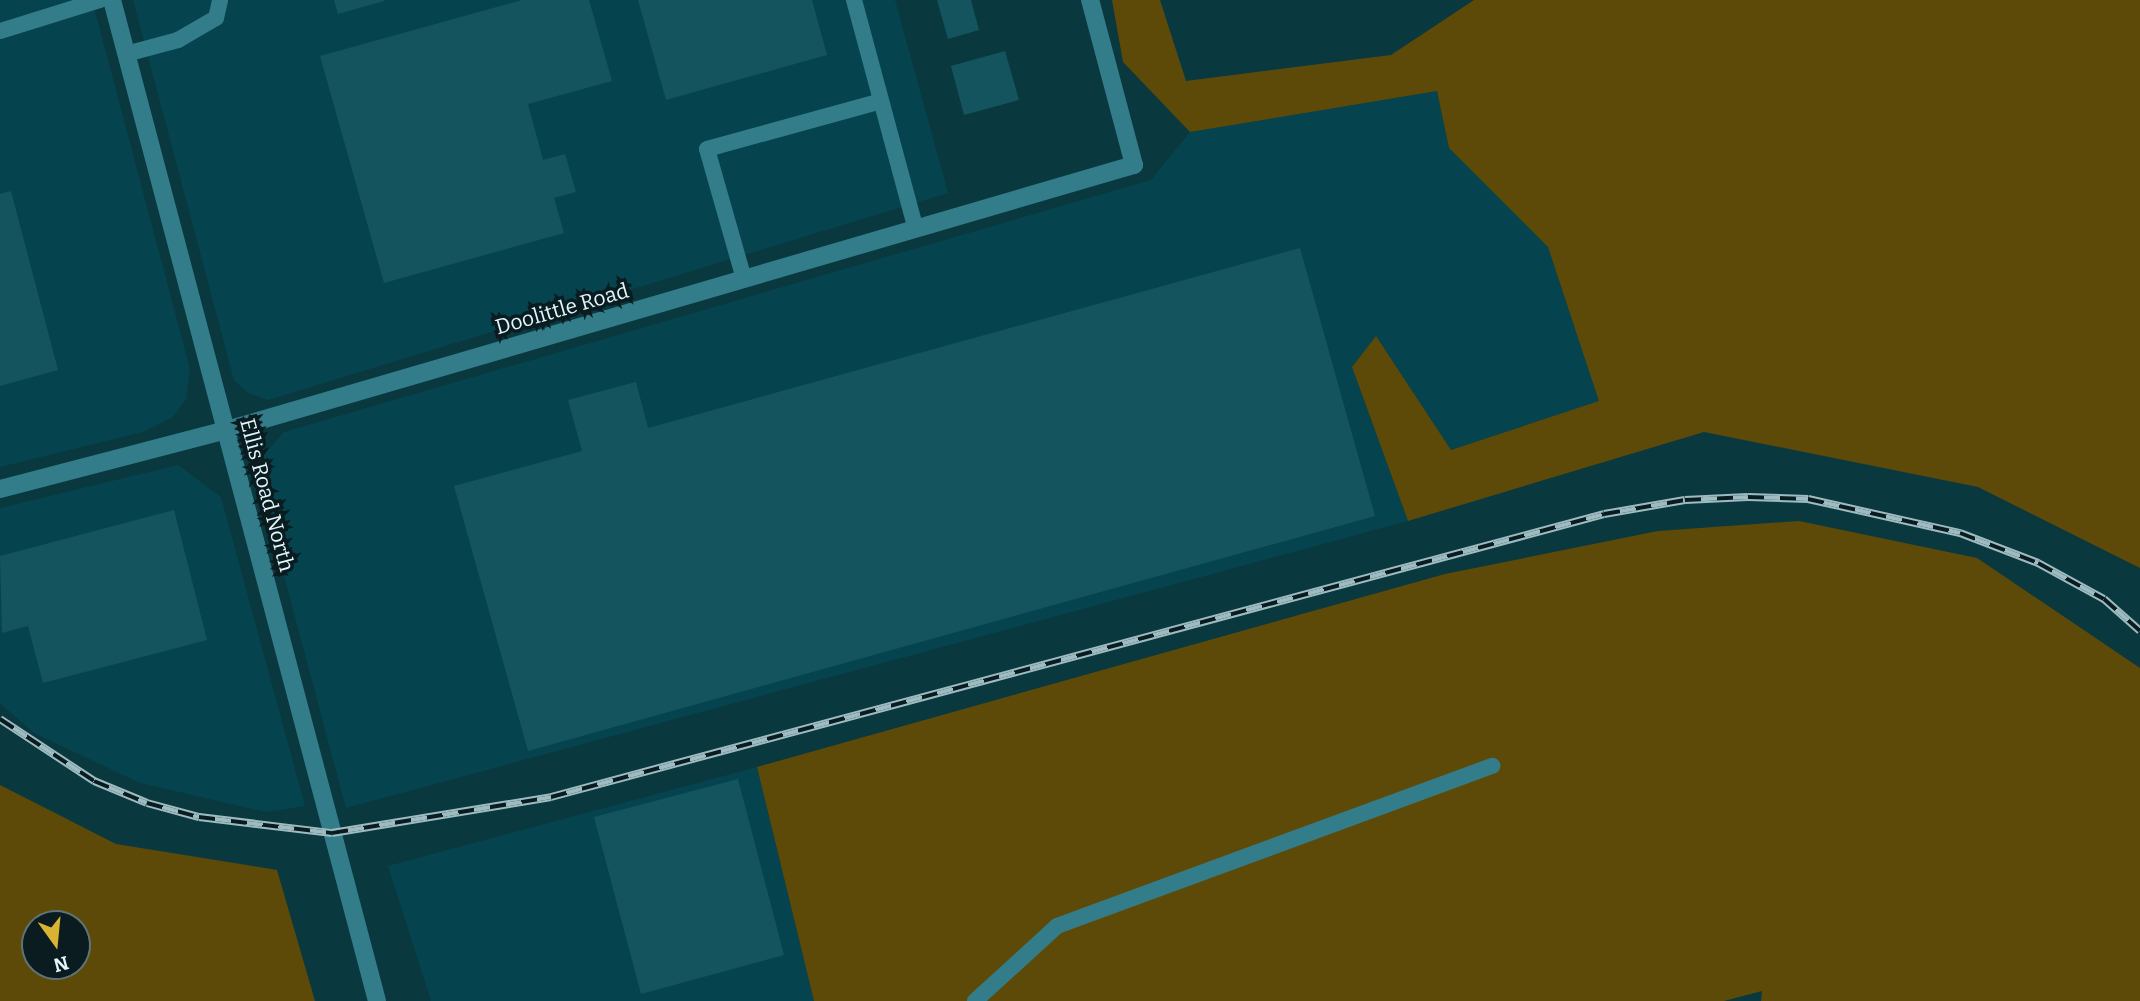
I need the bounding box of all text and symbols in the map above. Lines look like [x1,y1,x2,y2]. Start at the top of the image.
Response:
street label: Doolittle Road [492,278,632,340]
street label: Ellis Road North [234,416,300,574]
north arrow [21,910,91,980]
text: N [51,951,71,977]

